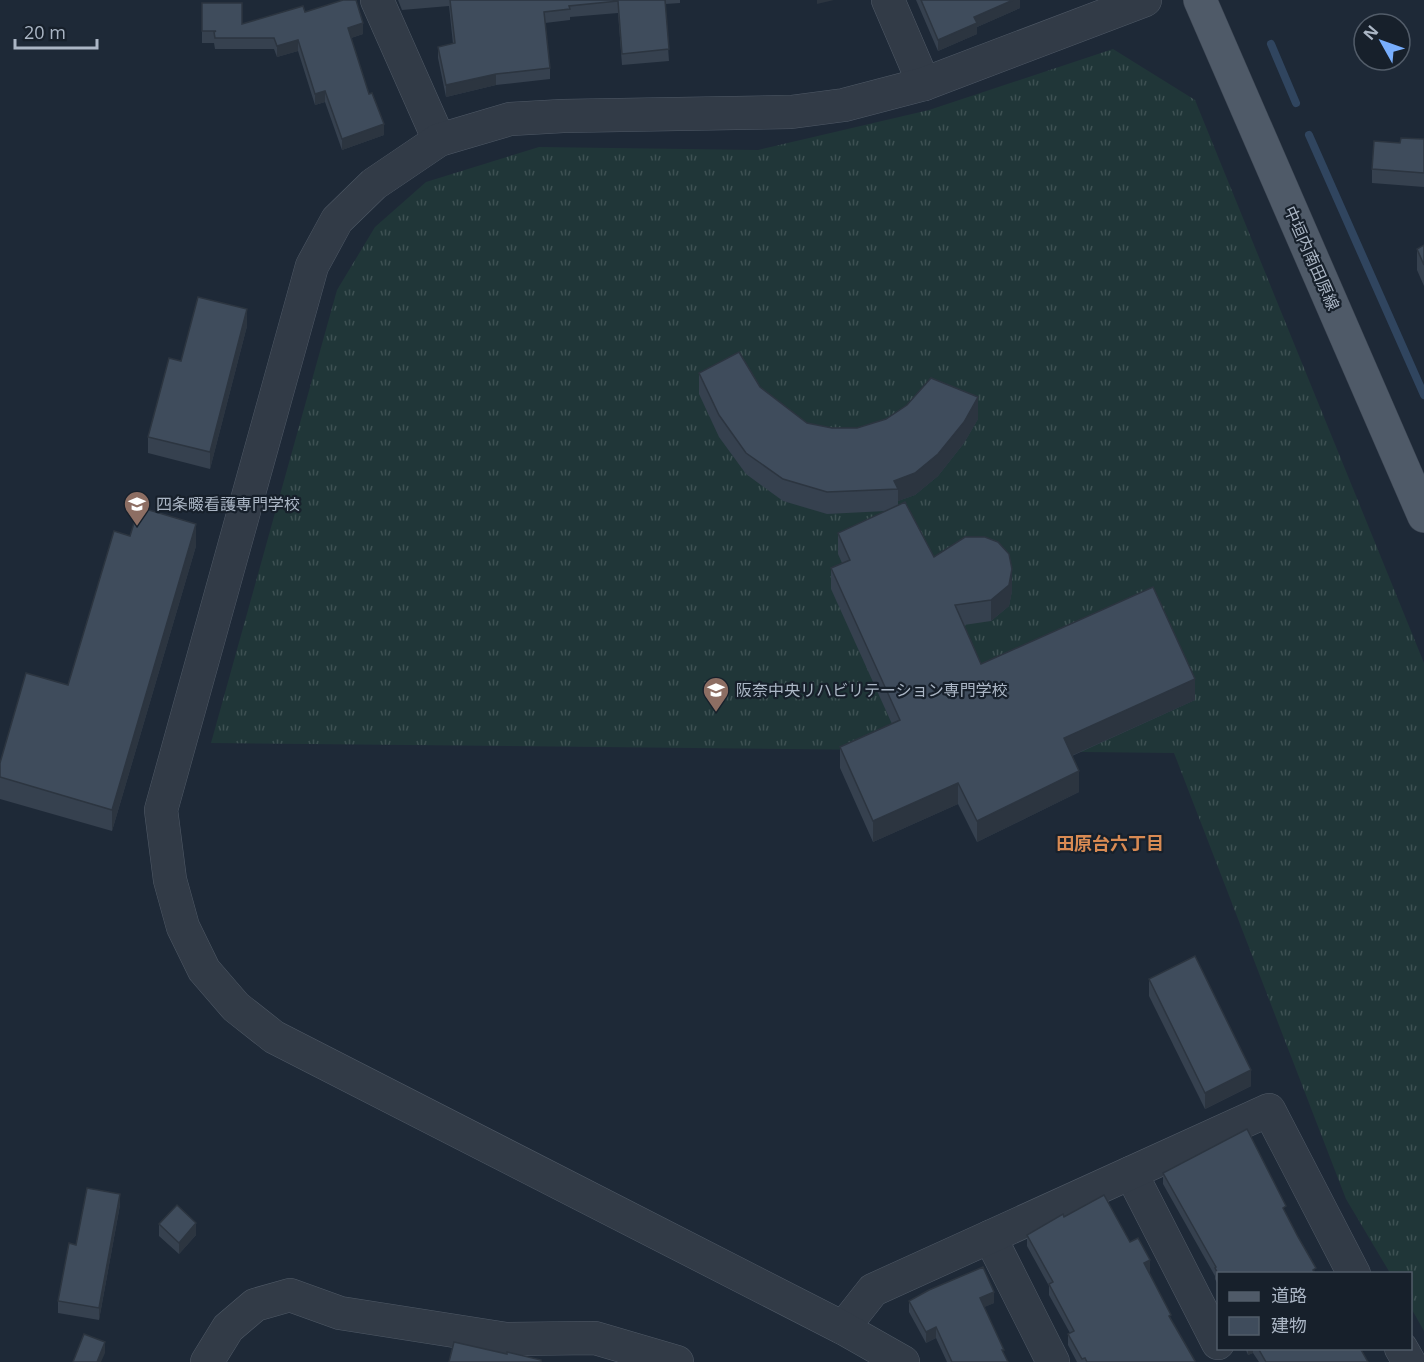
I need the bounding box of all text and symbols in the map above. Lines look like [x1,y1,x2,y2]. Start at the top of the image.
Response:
scale bar [15,12,98,50]
north arrow [1352,12,1412,72]
text: 20 m [24,20,66,44]
text: N [1358,20,1383,44]
street label: 中垣内南田原線 [1279,202,1345,314]
school or university icon: 四条畷看護専門学校 [122,489,152,527]
place label: 四条畷看護専門学校 [156,493,300,515]
school or university icon: 阪奈中央リハビリテーション専門学校 [701,675,731,713]
place label: 阪奈中央リハビリテーション専門学校 [736,679,1008,701]
district label: 田原台六丁目 [1056,831,1164,855]
legend [1217,1272,1412,1350]
text: 道路 [1271,1283,1307,1307]
text: 建物 [1271,1313,1307,1337]

